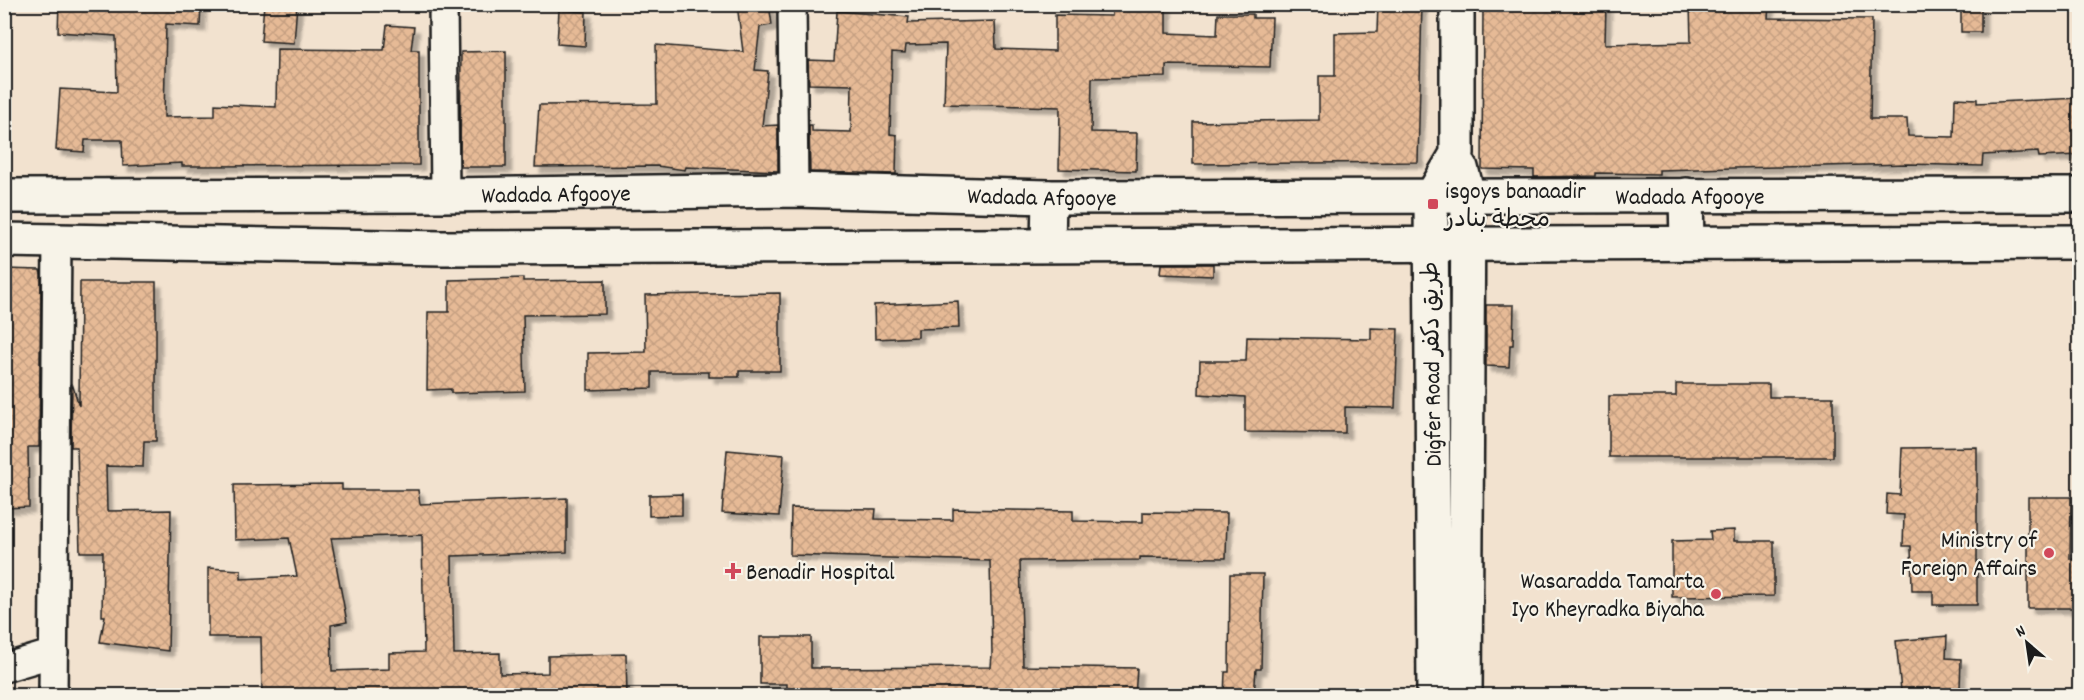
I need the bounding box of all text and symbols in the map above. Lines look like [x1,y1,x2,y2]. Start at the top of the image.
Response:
place label: isgoys banaadir محطة بنادر [1443,176,1586,238]
street label: Wadada Afgooye [481,178,631,214]
street label: Wadada Afgooye [967,181,1117,217]
street label: Wadada Afgooye [1615,182,1765,216]
marker: isgoys banaadir محطة بنادر [1426,197,1440,211]
street label: Digfer Road طريق دكفر [1415,261,1453,467]
place label: Ministry of Foreign Affairs [1901,525,2038,587]
marker: Ministry of Foreign Affairs [2042,546,2056,560]
place label: Benadir Hospital [746,557,895,591]
marker: Benadir Hospital [724,562,742,580]
place label: Wasaradda Tamarta Iyo Kheyradka Biyaha [1511,566,1705,628]
marker: Wasaradda Tamarta Iyo Kheyradka Biyaha [1709,587,1723,601]
north arrow [1997,613,2057,673]
text: N [2012,620,2030,644]

